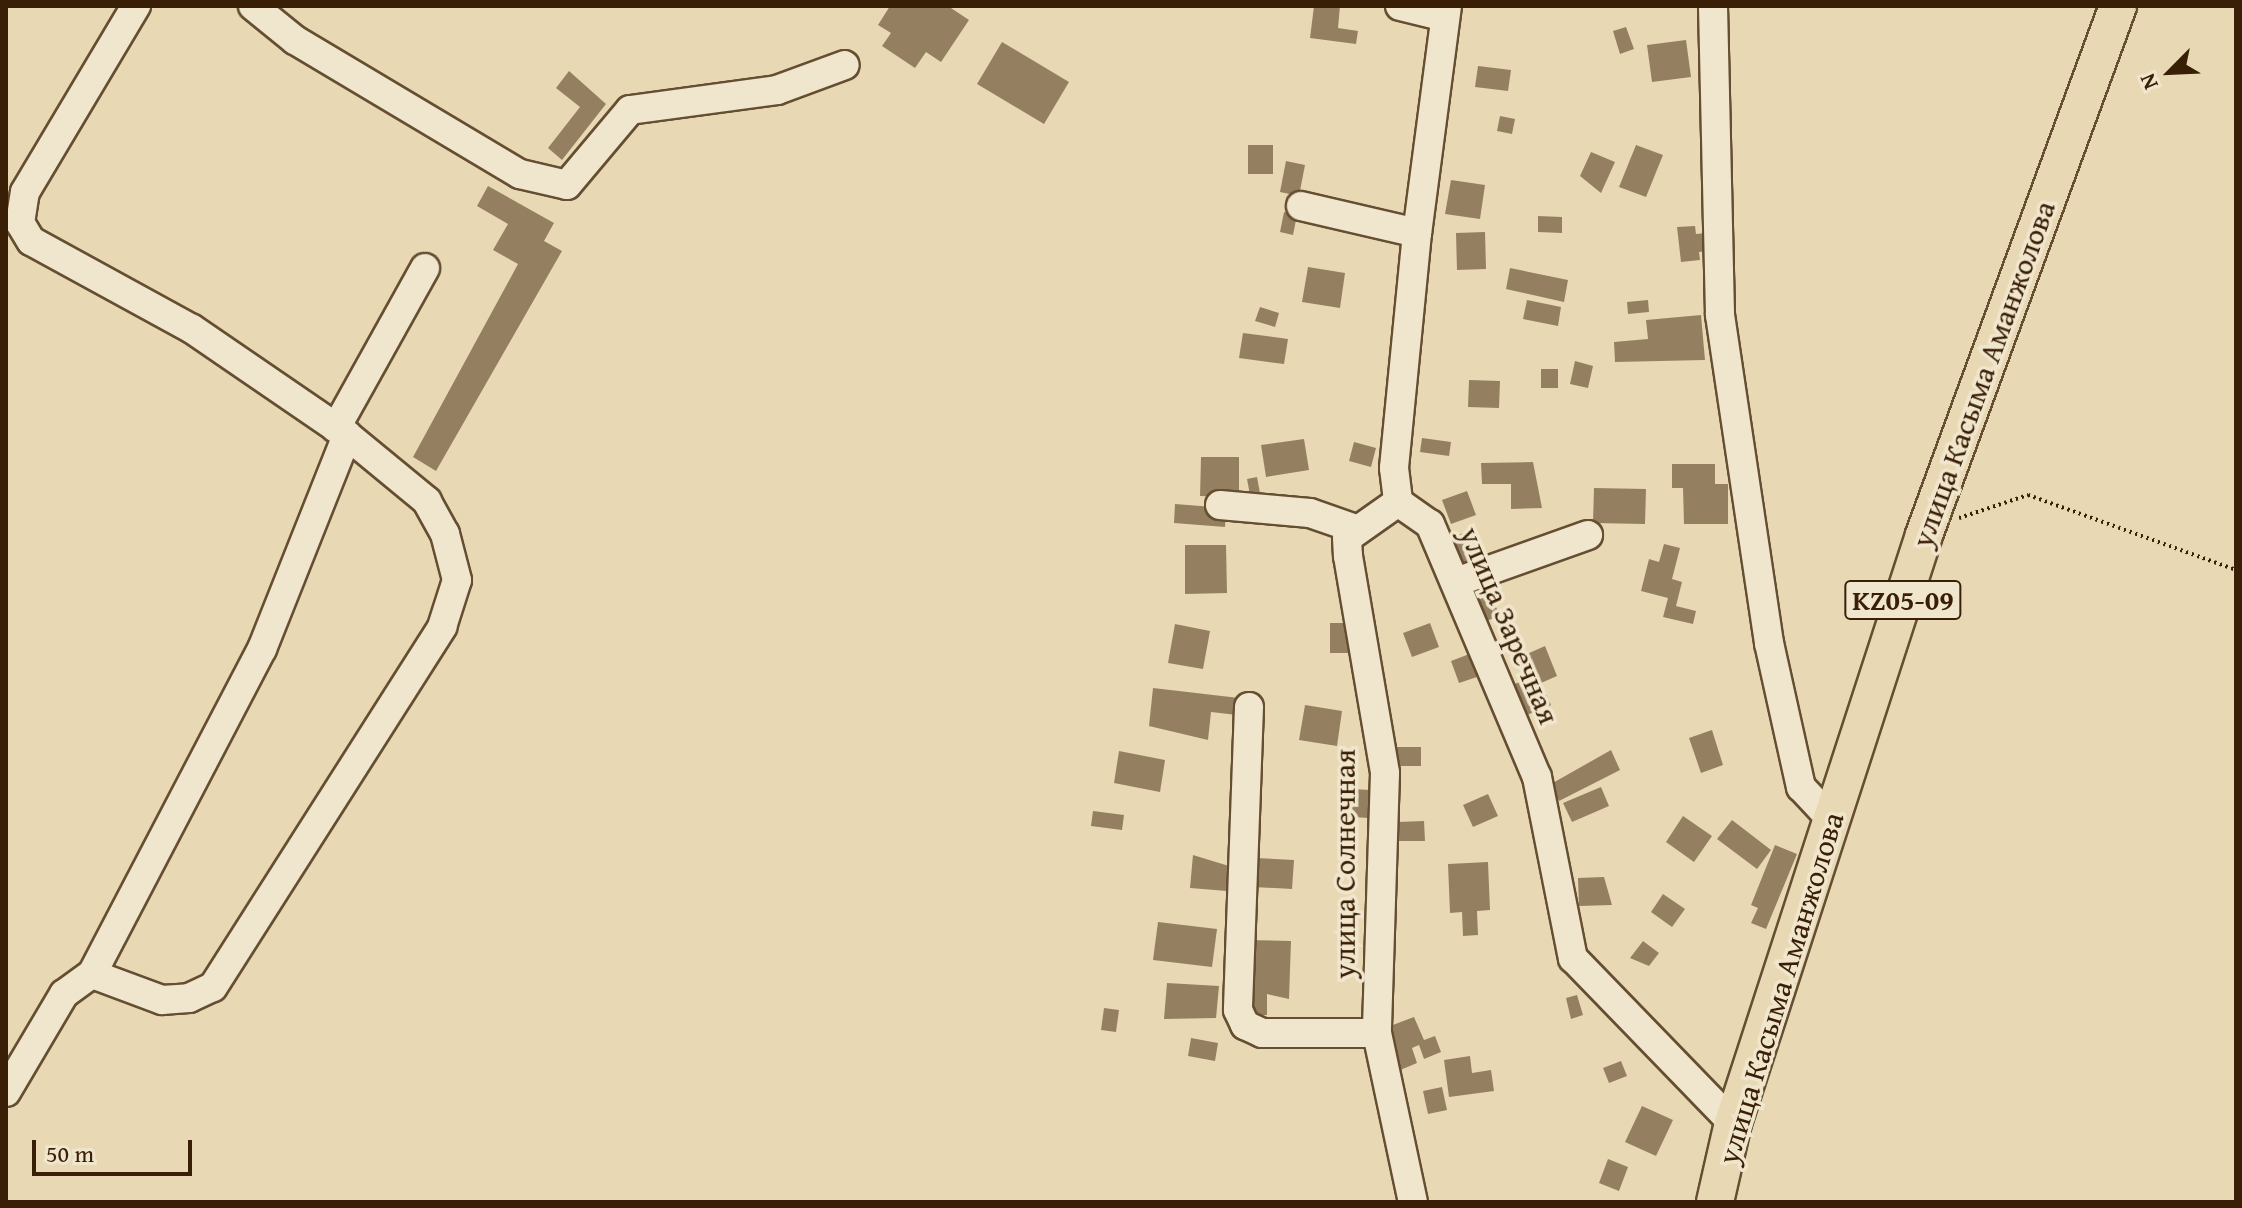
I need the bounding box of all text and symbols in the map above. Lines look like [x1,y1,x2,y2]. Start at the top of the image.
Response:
north arrow [2130,32,2210,112]
text: N [2130,69,2166,95]
street label: улица Касыма Аманжолова [1903,196,2063,552]
street label: улица Заречная [1452,521,1568,729]
road number: KZ05-09 [1843,576,1963,624]
street label: улица Солнечная [1326,749,1362,979]
street label: улица Касыма Аманжолова [1709,808,1851,1168]
scale bar [36,1124,196,1174]
text: 50 m [46,1136,94,1171]

